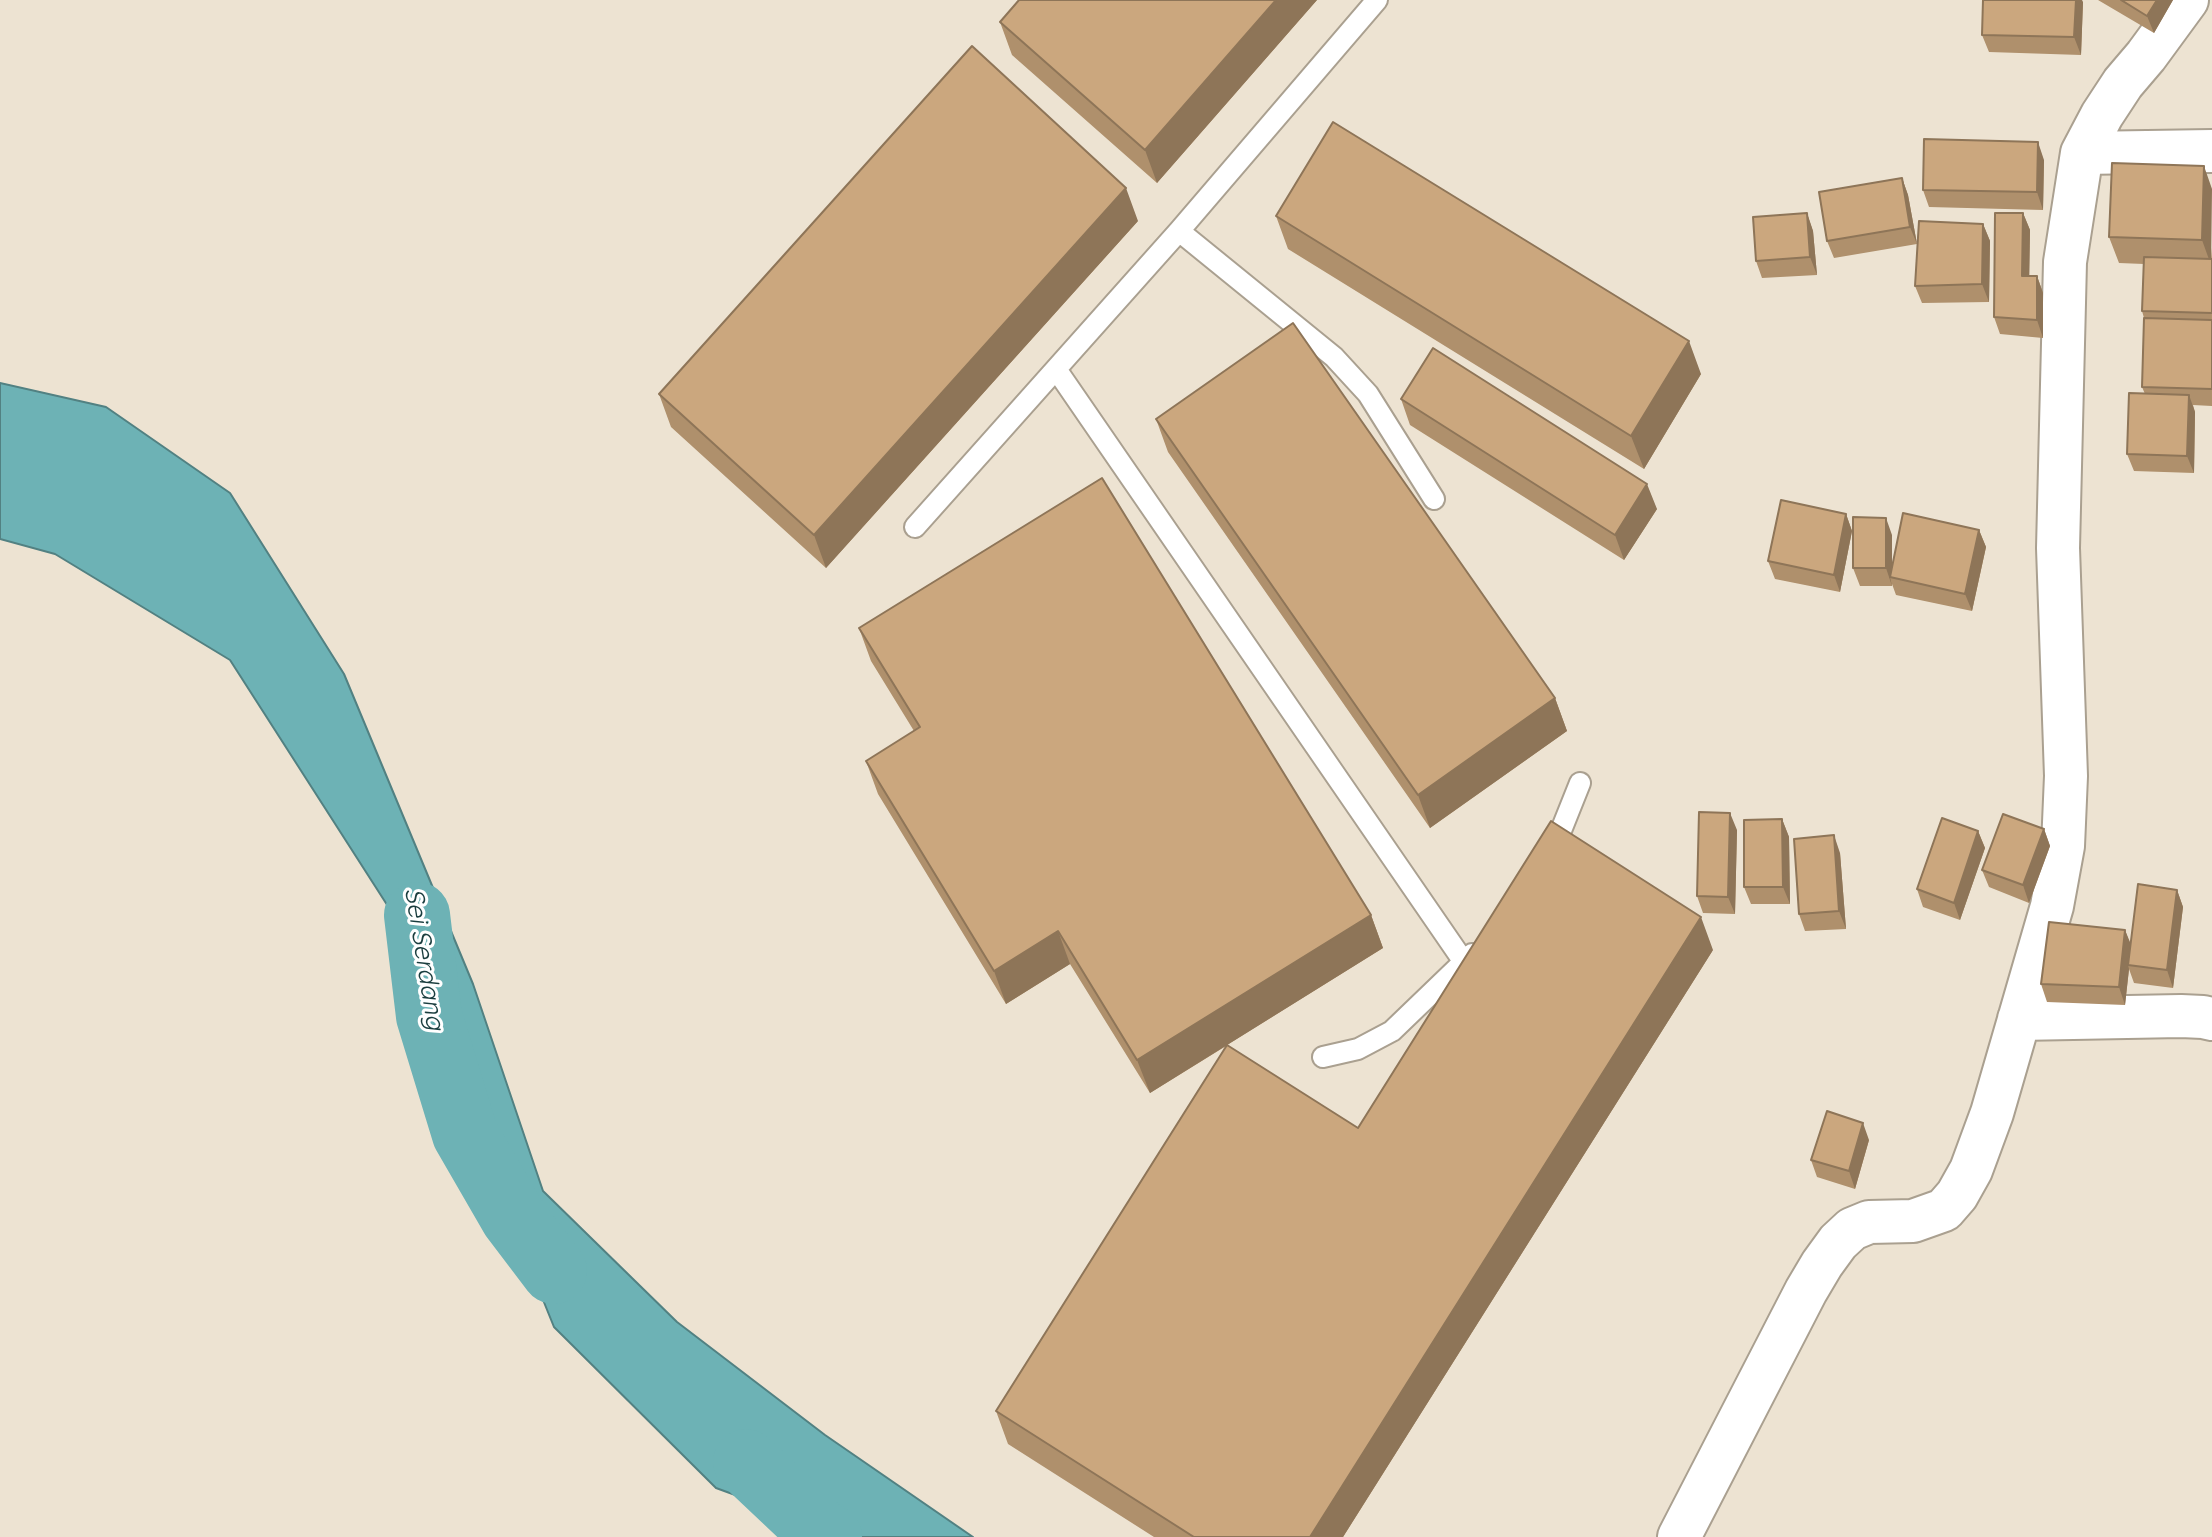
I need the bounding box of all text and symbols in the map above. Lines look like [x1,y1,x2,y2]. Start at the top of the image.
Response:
water label: Sei Serdang [397,886,451,1032]

